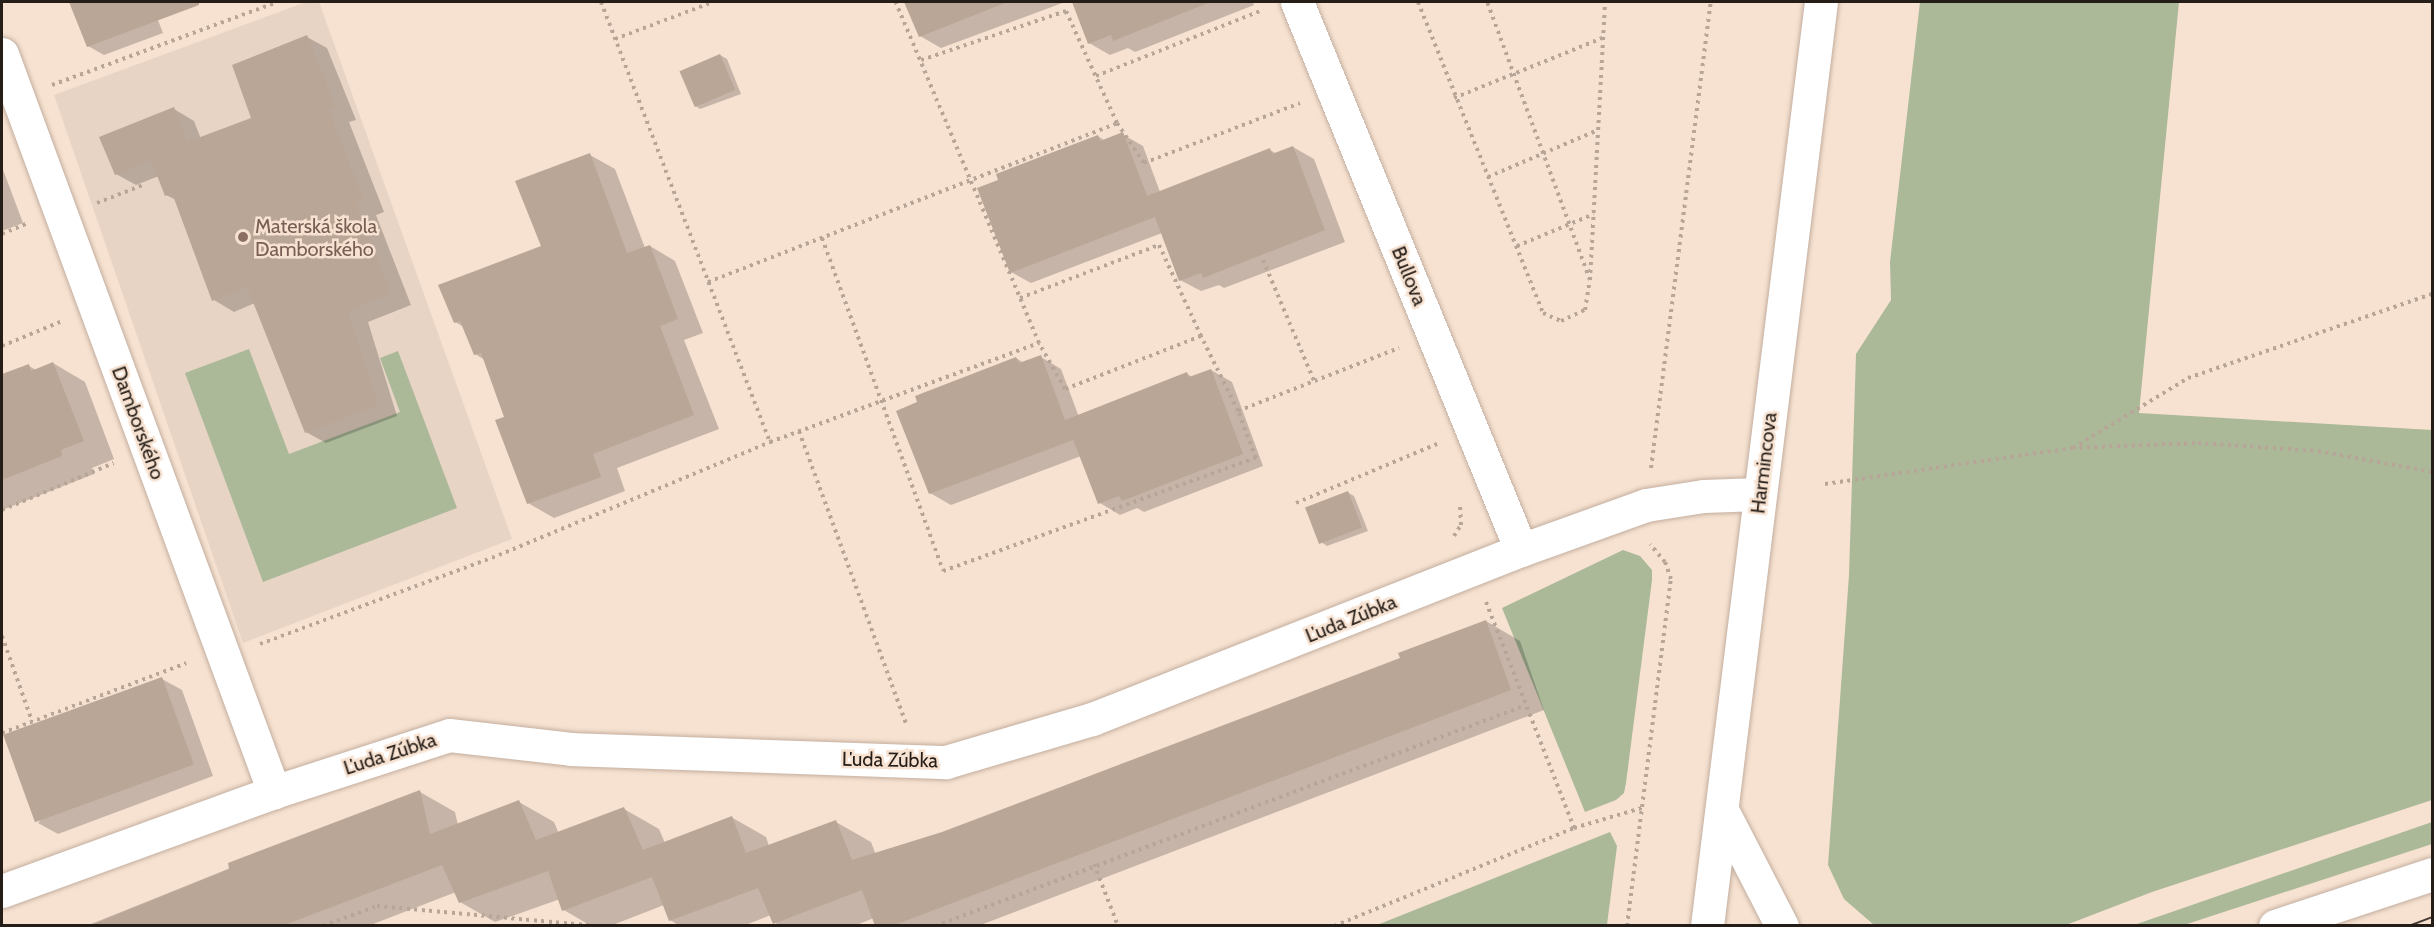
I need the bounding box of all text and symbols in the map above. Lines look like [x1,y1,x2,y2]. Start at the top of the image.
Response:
place label: Materská škola Damborského [255,214,377,261]
marker: Materská škola Damborského [236,230,250,244]
street label: Bullova [1386,243,1432,309]
street label: Damborského [106,363,170,483]
street label: Harmincova [1746,411,1782,515]
street label: Ľuda Zúbka [1302,590,1400,648]
street label: Ľuda Zúbka [341,728,439,780]
street label: Ľuda Zúbka [842,747,938,773]

